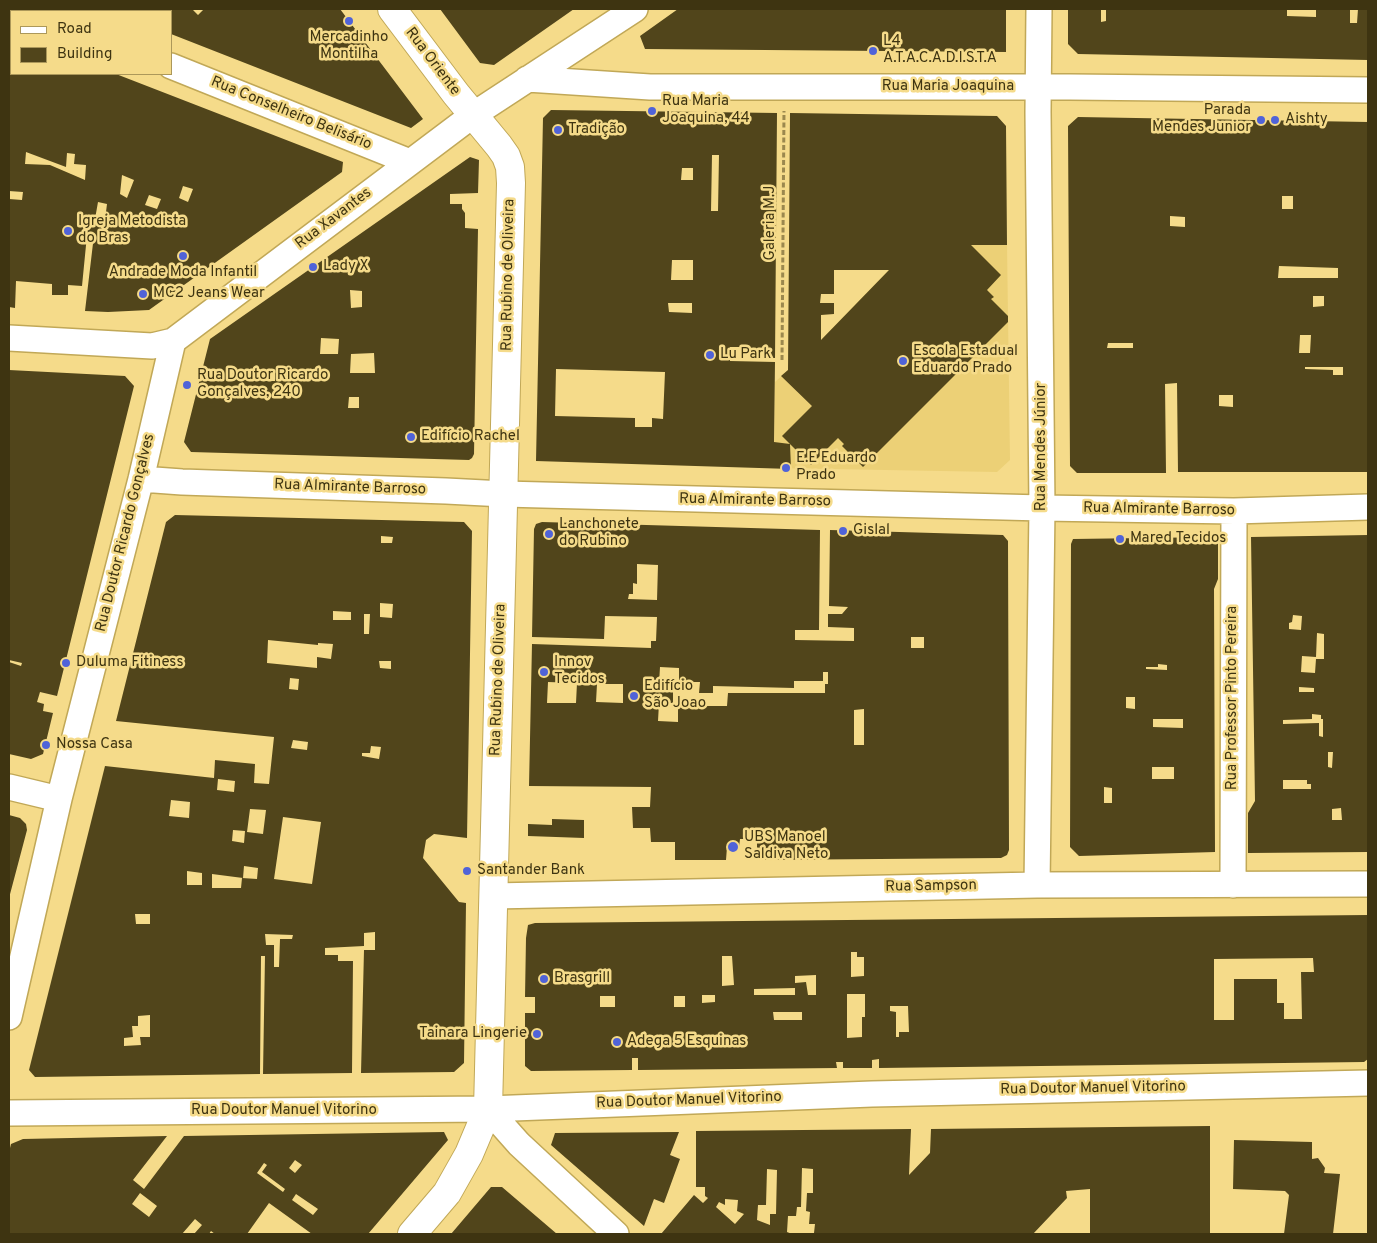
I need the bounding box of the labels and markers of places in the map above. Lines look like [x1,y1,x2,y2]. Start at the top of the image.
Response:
marker: Mercadinho Montilha [343,15,355,27]
place label: Mercadinho Montilha [310,29,388,64]
place label: L4 A.T.A.C.A.D.I.S.T.A [883,33,997,68]
marker: L4 A.T.A.C.A.D.I.S.T.A [867,45,879,57]
place label: Rua Maria Joaquina, 44 [662,93,750,128]
place label: Parada Mendes Junior [1152,102,1251,137]
marker: Rua Maria Joaquina, 44 [646,105,658,117]
place label: Aishty [1285,111,1328,129]
marker: Parada Mendes Junior [1255,114,1267,126]
marker: Aishty [1269,114,1281,126]
place label: Tradição [568,121,625,139]
marker: Tradição [552,124,564,136]
place label: Igreja Metodista do Bras [78,213,186,248]
marker: Igreja Metodista do Bras [62,225,74,237]
marker: Andrade Moda Infantil [177,250,189,262]
place label: Lady X [323,258,368,276]
marker: Lady X [307,261,319,273]
place label: Andrade Moda Infantil [109,264,257,282]
place label: MC2 Jeans Wear [153,285,265,303]
marker: MC2 Jeans Wear [137,288,149,300]
place label: Escola Estadual Eduardo Prado [913,343,1018,378]
place label: Lu Park [720,346,771,364]
marker: Lu Park [704,349,716,361]
marker: Escola Estadual Eduardo Prado [897,355,909,367]
place label: Rua Doutor Ricardo Gonçalves, 240 [197,367,328,402]
marker: Rua Doutor Ricardo Gonçalves, 240 [181,379,193,391]
place label: Edifício Rachel [421,428,520,446]
marker: Edifício Rachel [405,431,417,443]
place label: E.E Eduardo Prado [796,450,877,485]
marker: E.E Eduardo Prado [780,462,792,474]
place label: Lanchonete do Rubino [559,516,639,551]
place label: Gislal [853,522,890,540]
marker: Gislal [837,525,849,537]
marker: Lanchonete do Rubino [543,528,555,540]
place label: Mared Tecidos [1130,530,1226,548]
marker: Mared Tecidos [1114,533,1126,545]
place label: Duluma Fitiness [76,654,183,672]
place label: Innov Tecidos [554,654,605,689]
marker: Duluma Fitiness [60,657,72,669]
marker: Innov Tecidos [538,666,550,678]
place label: Edifício São Joao [644,678,706,713]
marker: Edifício São Joao [628,690,640,702]
place label: Nossa Casa [56,736,133,754]
marker: Nossa Casa [40,739,52,751]
place label: UBS Manoel Saldiva Neto [744,829,828,864]
marker: UBS Manoel Saldiva Neto [726,840,740,854]
place label: Santander Bank [477,862,585,880]
marker: Santander Bank [461,865,473,877]
place label: Brasgrill [554,970,610,988]
marker: Brasgrill [538,973,550,985]
place label: Tainara Lingerie [419,1025,527,1043]
marker: Tainara Lingerie [531,1028,543,1040]
place label: Adega 5 Esquinas [627,1033,746,1051]
marker: Adega 5 Esquinas [611,1036,623,1048]

